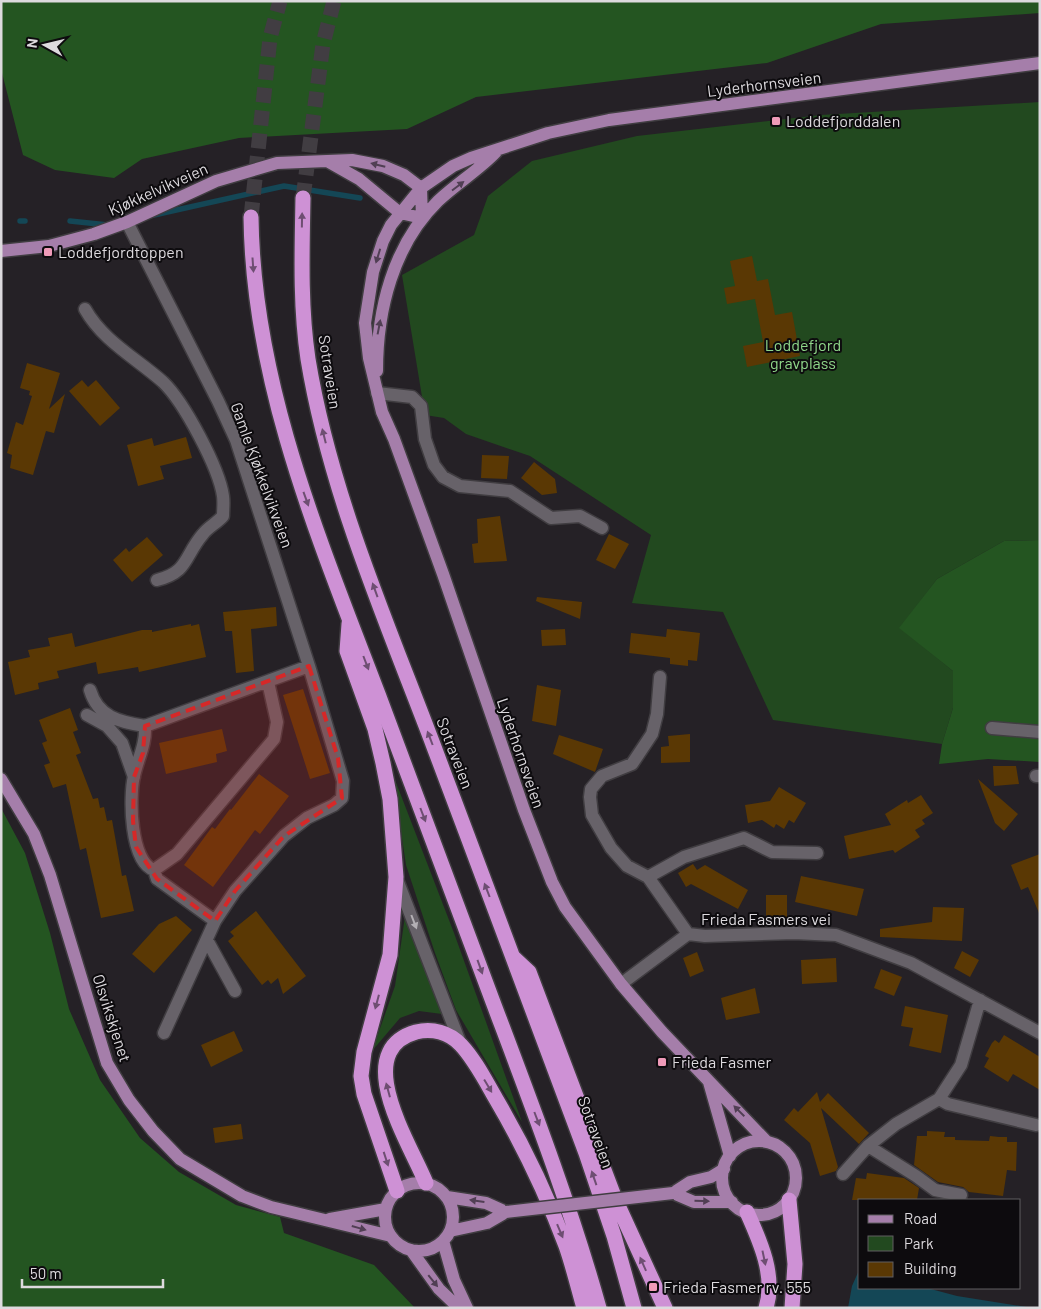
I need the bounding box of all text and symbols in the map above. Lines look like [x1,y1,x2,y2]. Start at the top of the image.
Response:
north arrow [20,20,70,70]
text: N [23,37,41,49]
street label: Lyderhornsveien [706,67,822,100]
place label: Loddefjorddalen [786,111,900,130]
marker: Loddefjorddalen [770,115,782,127]
street label: Kjøkkelvikveien [105,158,210,219]
one-way arrow [371,161,386,169]
one-way arrow [451,180,464,191]
one-way arrow [299,212,307,228]
place label: Loddefjordtoppen [58,242,184,261]
marker: Loddefjordtoppen [42,246,54,258]
one-way arrow [374,249,382,264]
one-way arrow [250,257,258,273]
one-way arrow [375,319,383,334]
street label: Sotraveien [315,334,346,410]
park label: Loddefjord gravplass [765,335,841,372]
street label: Gamle Kjøkkelvikveien [227,400,298,550]
one-way arrow [320,428,328,443]
one-way arrow [303,492,310,507]
one-way arrow [371,582,379,597]
one-way arrow [362,656,370,671]
street label: Lyderhornsveien [494,695,549,810]
street label: Sotraveien [433,715,478,791]
one-way arrow [426,730,433,745]
one-way arrow [419,808,427,823]
one-way arrow [483,882,491,897]
street label: Frieda Fasmers vei [701,909,831,928]
one-way arrow [411,915,419,929]
one-way arrow [477,960,484,975]
street label: Olsvikskjenet [89,971,136,1064]
one-way arrow [373,995,381,1010]
place label: Frieda Fasmer [672,1052,772,1071]
marker: Frieda Fasmer [656,1056,668,1068]
one-way arrow [484,1079,493,1092]
one-way arrow [383,1082,391,1097]
street label: Sotraveien [575,1093,618,1170]
one-way arrow [733,1105,745,1117]
one-way arrow [534,1112,542,1127]
one-way arrow [382,1152,390,1167]
one-way arrow [590,1170,598,1185]
one-way arrow [469,1197,485,1205]
one-way arrow [694,1198,710,1206]
legend [858,1199,1021,1289]
text: Road [904,1209,937,1227]
one-way arrow [351,1224,366,1232]
one-way arrow [556,1224,564,1238]
text: Park [904,1234,934,1252]
one-way arrow [760,1250,768,1265]
scale bar [22,1256,164,1288]
one-way arrow [639,1257,647,1271]
text: Building [904,1259,957,1277]
text: 50 m [30,1264,62,1282]
one-way arrow [427,1274,438,1287]
place label: Frieda Fasmer rv. 555 [663,1277,811,1296]
marker: Frieda Fasmer rv. 555 [647,1281,659,1293]

